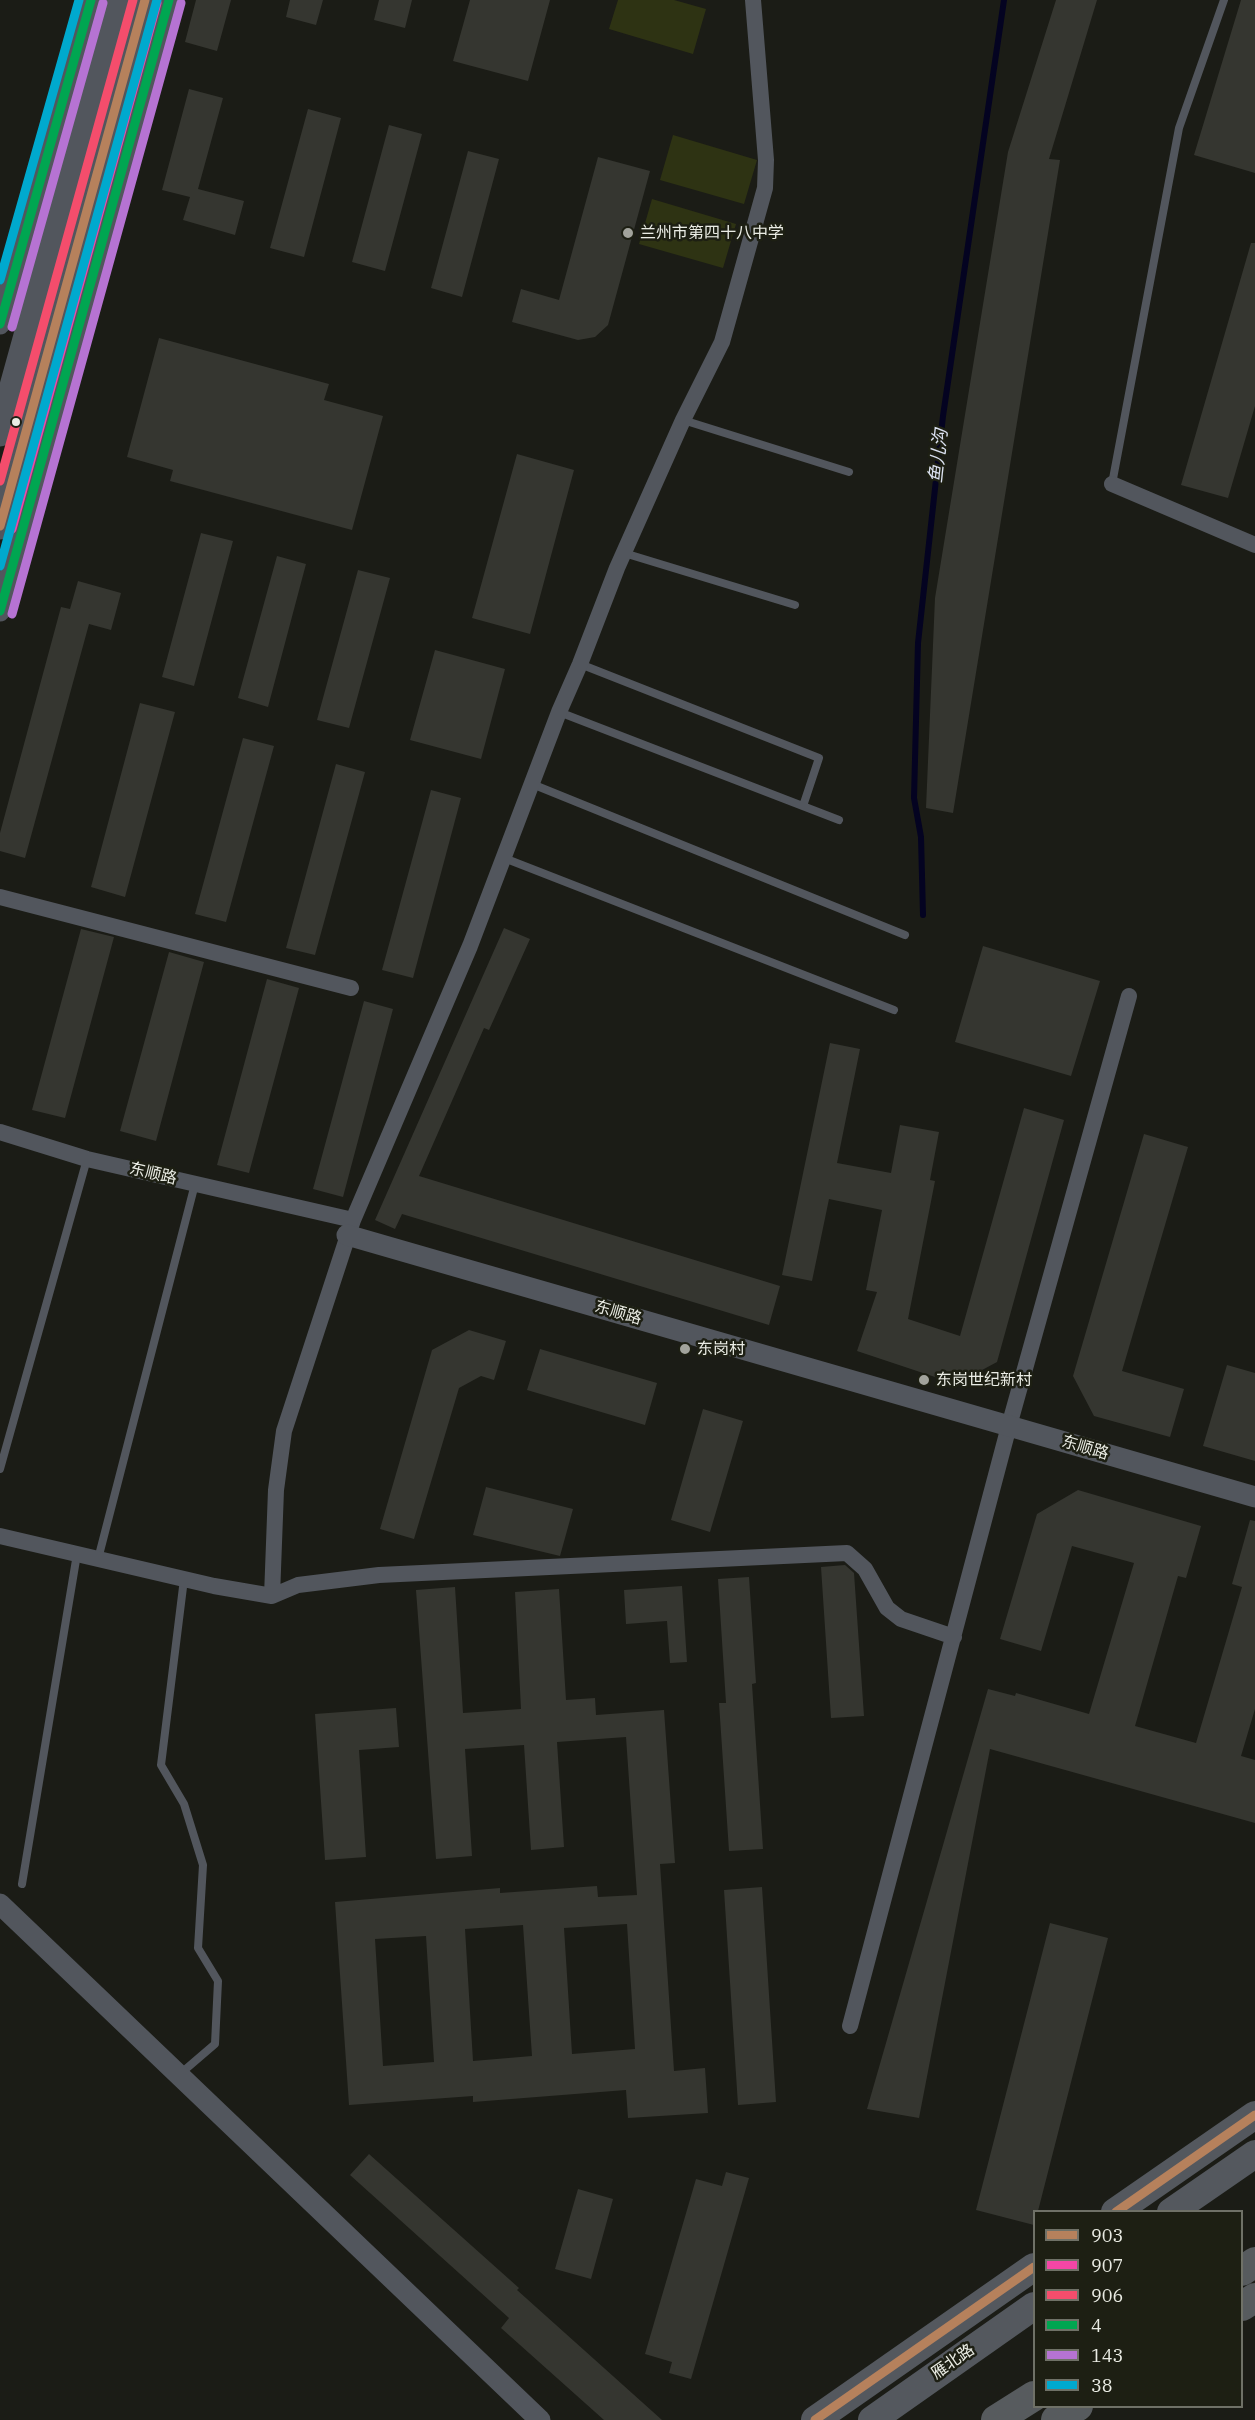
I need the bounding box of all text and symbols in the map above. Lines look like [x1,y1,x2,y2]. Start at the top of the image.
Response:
place label: 兰州市第四十八中学 [640,223,784,243]
marker: 兰州市第四十八中学 [621,226,635,240]
unlabelled marker [10,416,22,428]
water label: 鱼儿沟 [925,428,953,484]
street label: 东顺路 [127,1159,179,1189]
street label: 东顺路 [592,1297,644,1329]
place label: 东岗村 [697,1339,745,1359]
marker: 东岗村 [678,1342,692,1356]
place label: 东岗世纪新村 [936,1370,1032,1390]
marker: 东岗世纪新村 [917,1373,931,1387]
street label: 东顺路 [1059,1432,1111,1464]
legend [1033,2210,1243,2408]
text: 903 [1091,2224,1123,2247]
text: 907 [1091,2254,1123,2277]
text: 906 [1091,2284,1123,2307]
text: 4 [1091,2314,1102,2337]
street label: 雁北路 [928,2340,978,2384]
text: 143 [1091,2344,1123,2367]
text: 38 [1091,2374,1113,2397]

